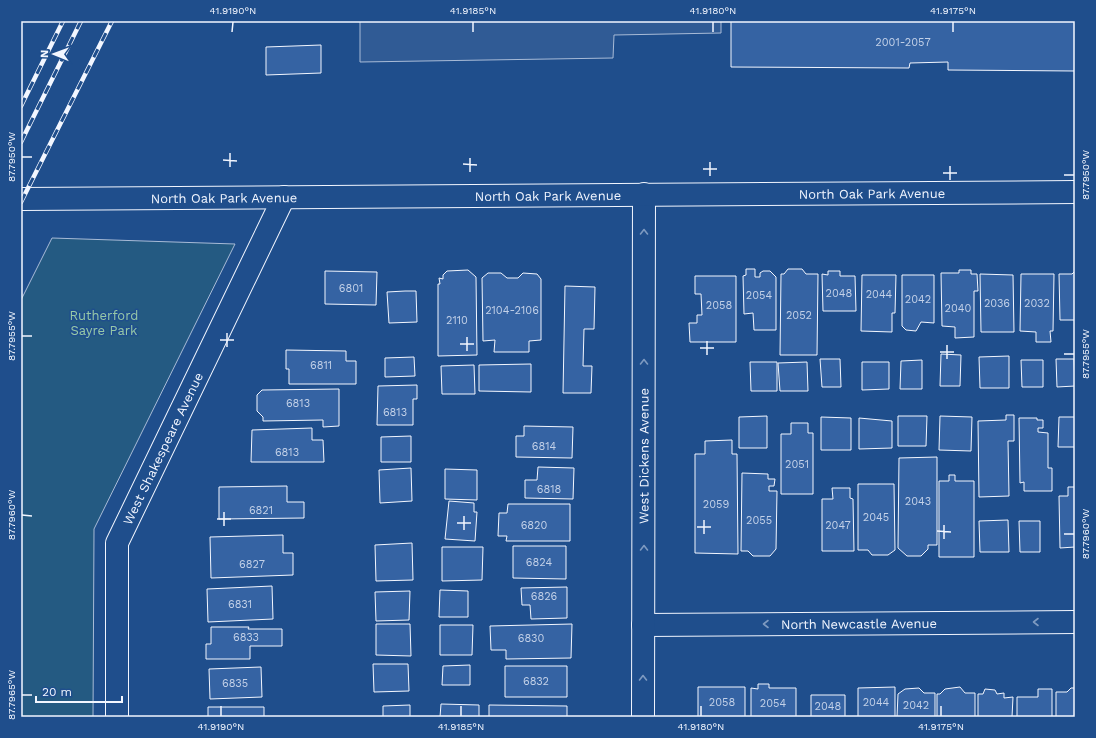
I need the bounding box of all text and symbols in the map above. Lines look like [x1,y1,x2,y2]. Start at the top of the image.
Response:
text: 41.9190°N [210,5,256,16]
text: 41.9185°N [450,5,496,16]
text: 41.9180°N [690,5,736,16]
text: 41.9175°N [930,5,976,16]
north arrow [34,34,74,74]
house number: 2001-2057 [875,36,931,49]
text: N [38,50,51,58]
text: 87.7950°W [6,131,17,182]
text: 87.7950°W [1080,149,1091,200]
street label: North Oak Park Avenue [799,186,945,202]
street label: North Oak Park Avenue [475,188,621,204]
street label: North Oak Park Avenue [151,190,297,206]
one-way arrow [640,229,648,235]
house number: 6801 [339,282,363,295]
house number: 2048 [826,287,853,300]
house number: 2044 [866,288,893,301]
house number: 2054 [746,289,772,302]
house number: 2042 [905,293,931,306]
house number: 2036 [984,297,1010,310]
house number: 2032 [1024,297,1050,310]
house number: 2058 [706,299,732,312]
house number: 2040 [945,302,972,315]
house number: 2104-2106 [485,304,539,317]
park label: Rutherford Sayre Park [70,308,138,338]
house number: 2052 [786,309,812,322]
text: 87.7955°W [6,311,17,361]
house number: 2110 [446,314,468,327]
text: 87.7955°W [1080,329,1091,379]
house number: 6811 [310,359,332,372]
one-way arrow [640,359,648,365]
street label: West Shakespeare Avenue [120,370,206,527]
street label: West Dickens Avenue [636,388,652,524]
house number: 6813 [286,397,310,410]
house number: 6813 [383,406,407,419]
house number: 6814 [532,440,557,453]
house number: 6813 [275,446,299,459]
house number: 2051 [785,458,809,471]
house number: 6818 [537,483,561,496]
text: 87.7960°W [6,489,17,540]
house number: 2043 [905,495,931,508]
house number: 2059 [703,498,729,511]
house number: 6821 [249,504,273,517]
text: 87.7960°W [1080,508,1091,559]
house number: 2045 [863,511,889,524]
house number: 2055 [746,514,772,527]
house number: 6820 [521,519,548,532]
house number: 2047 [825,519,851,532]
one-way arrow [640,545,648,551]
house number: 6824 [526,556,552,569]
house number: 6827 [239,558,265,571]
house number: 6826 [531,590,558,603]
house number: 6831 [228,598,252,611]
street label: North Newcastle Avenue [781,616,937,632]
one-way arrow [1033,618,1039,626]
one-way arrow [763,620,769,628]
house number: 6833 [233,631,259,644]
house number: 6830 [518,632,544,645]
text: 87.7965°W [6,670,17,720]
house number: 6832 [523,675,549,688]
one-way arrow [639,675,647,681]
house number: 6835 [222,677,248,690]
scale bar [36,678,122,704]
text: 20 m [42,685,72,699]
house number: 2058 [709,696,735,709]
house number: 2044 [863,696,890,709]
house number: 2054 [760,697,786,710]
house number: 2042 [903,699,929,712]
house number: 2048 [815,700,842,713]
text: 41.9190°N [198,721,244,732]
text: 41.9185°N [438,721,484,732]
text: 41.9180°N [678,721,724,732]
text: 41.9175°N [918,721,964,732]

